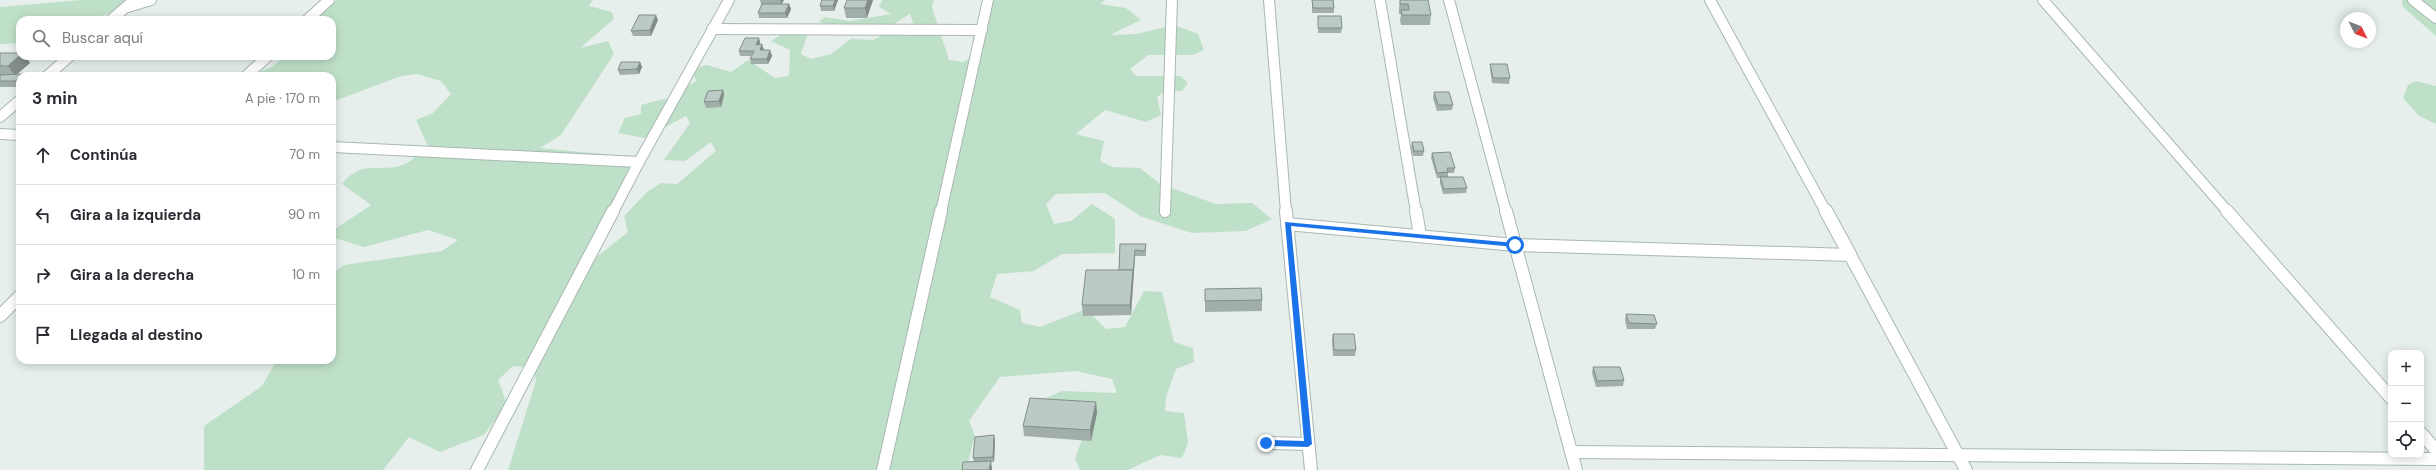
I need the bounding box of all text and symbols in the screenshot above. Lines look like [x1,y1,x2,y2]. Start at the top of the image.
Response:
north arrow [2340,12,2376,48]
search box [16,16,336,60]
icon: search [30,27,52,49]
text: Buscar aquí [62,28,143,48]
text: 3 min [32,87,77,109]
text: A pie · 170 m [245,90,320,107]
icon: ahead [32,144,54,166]
text: Continúa [70,145,137,165]
text: 70 m [289,146,320,163]
icon: left [32,204,54,226]
text: Gira a la izquierda [70,205,201,225]
text: 90 m [288,206,320,223]
route start [1506,236,1524,254]
icon: right [32,264,54,286]
text: Gira a la derecha [70,265,194,285]
text: 10 m [292,266,320,283]
icon: arrive [32,324,54,346]
text: Llegada al destino [70,325,203,345]
map controls [2388,350,2424,458]
button: + [2388,350,2424,386]
button: − [2388,386,2424,422]
button: locate [2388,422,2424,458]
route end [1257,434,1275,452]

